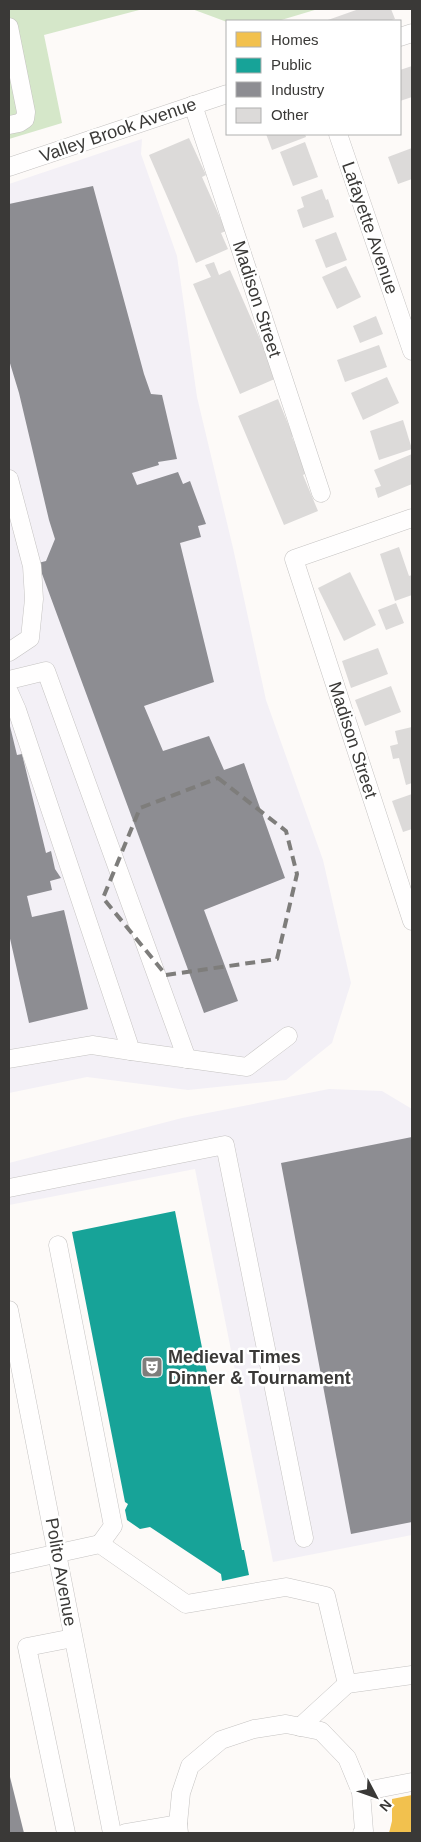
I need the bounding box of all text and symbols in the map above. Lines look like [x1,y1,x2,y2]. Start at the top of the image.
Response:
legend [226,20,401,135]
text: Homes [271,31,319,48]
text: Public [271,56,312,73]
text: Industry [271,81,325,98]
street label: Valley Brook Avenue [37,94,199,166]
text: Other [271,106,309,123]
street label: Lafayette Avenue [338,159,402,297]
street label: Madison Street [229,238,285,360]
street label: Madison Street [325,679,381,801]
place label: Medieval Times Dinner & Tournament [168,1347,351,1388]
theatre icon: Medieval Times Dinner & Tournament [140,1355,164,1379]
street label: Polito Avenue [42,1516,80,1628]
north arrow [351,1772,401,1822]
text: N [376,1796,395,1815]

